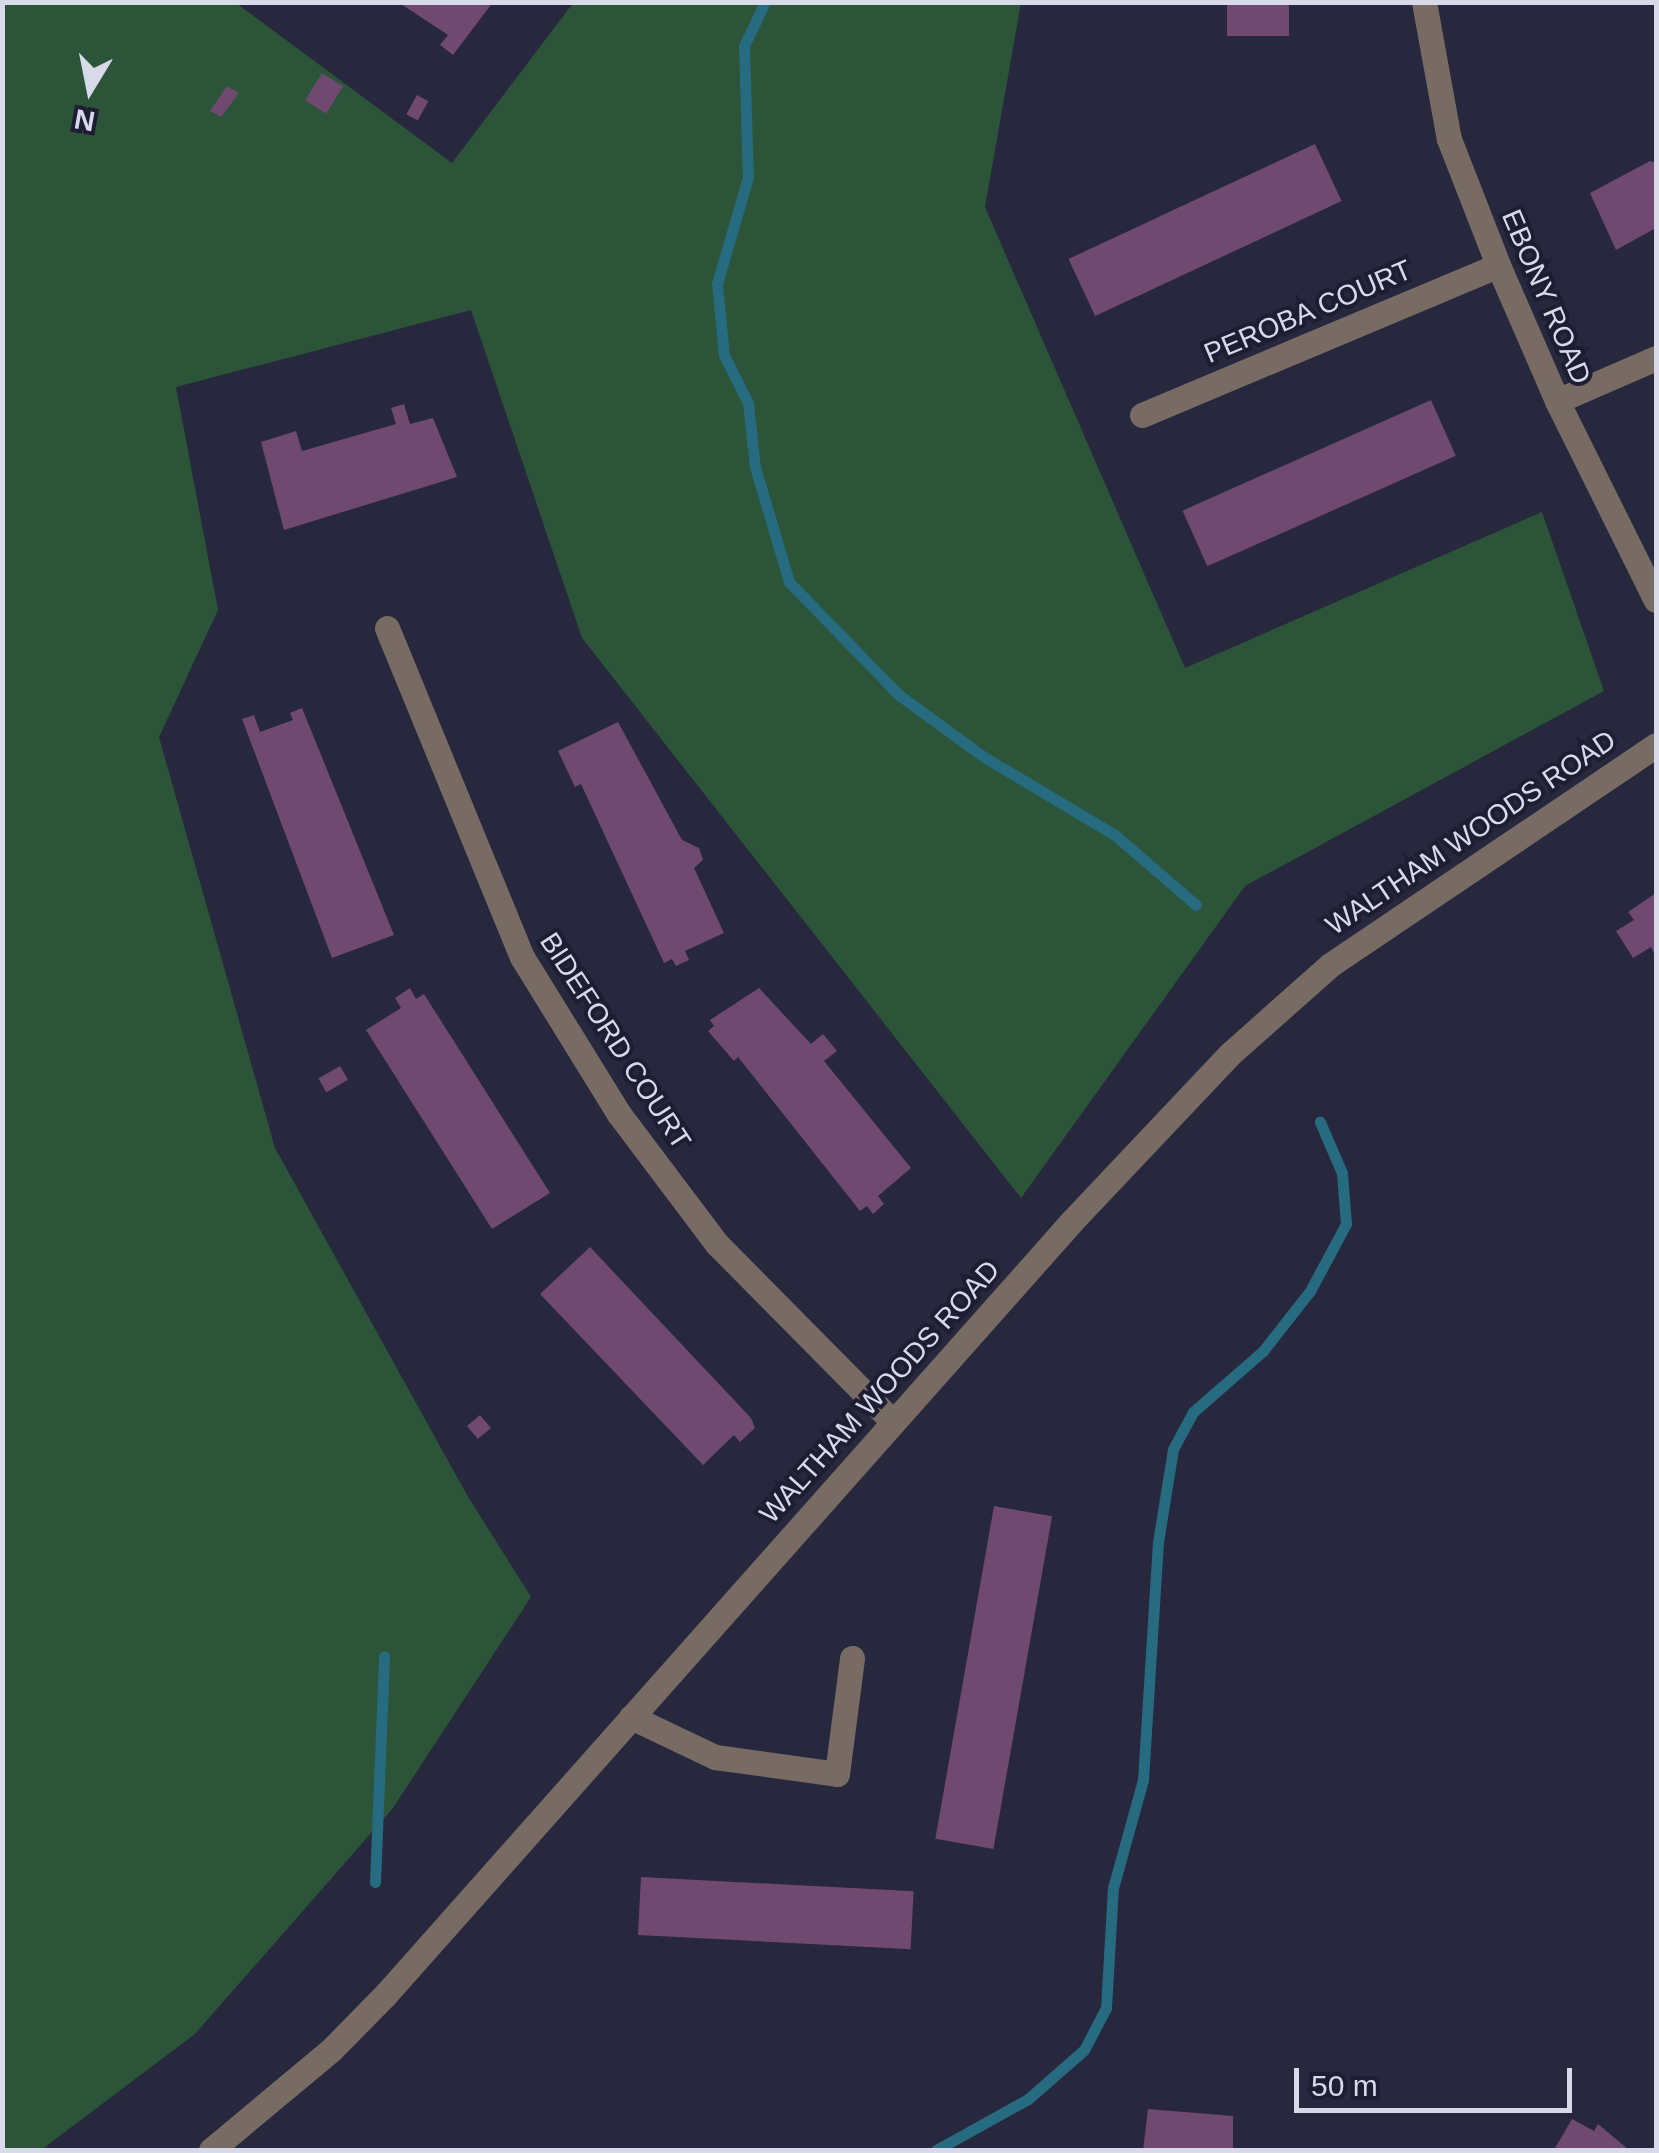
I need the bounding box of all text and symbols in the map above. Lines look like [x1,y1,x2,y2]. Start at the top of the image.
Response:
north arrow [40,40,140,140]
text: N [72,103,97,137]
street label: EBONY ROAD [1494,205,1598,389]
street label: PEROBA COURT [1199,253,1417,371]
street label: WALTHAM WOODS ROAD [1320,723,1622,943]
street label: BIDEFORD COURT [532,926,698,1156]
street label: WALTHAM WOODS ROAD [753,1254,1007,1530]
scale bar [1299,2048,1576,2110]
text: 50 m [1311,2069,1378,2102]

